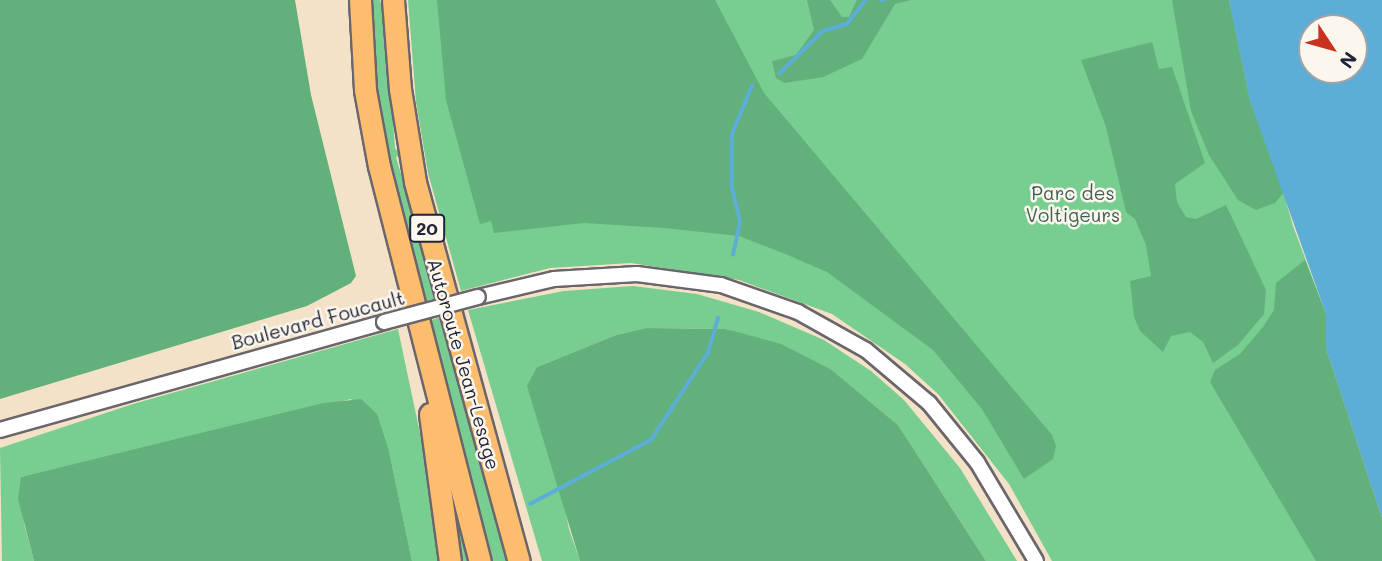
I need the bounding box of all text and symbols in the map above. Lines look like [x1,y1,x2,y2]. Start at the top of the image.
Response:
north arrow [1298,14,1368,84]
text: N [1334,47,1363,74]
park label: Parc des Voltigeurs [1026,182,1120,226]
road number: 20 [408,213,446,242]
street label: Autoroute Jean-Lesage [423,256,505,472]
street label: Boulevard Foucault [229,286,407,354]

